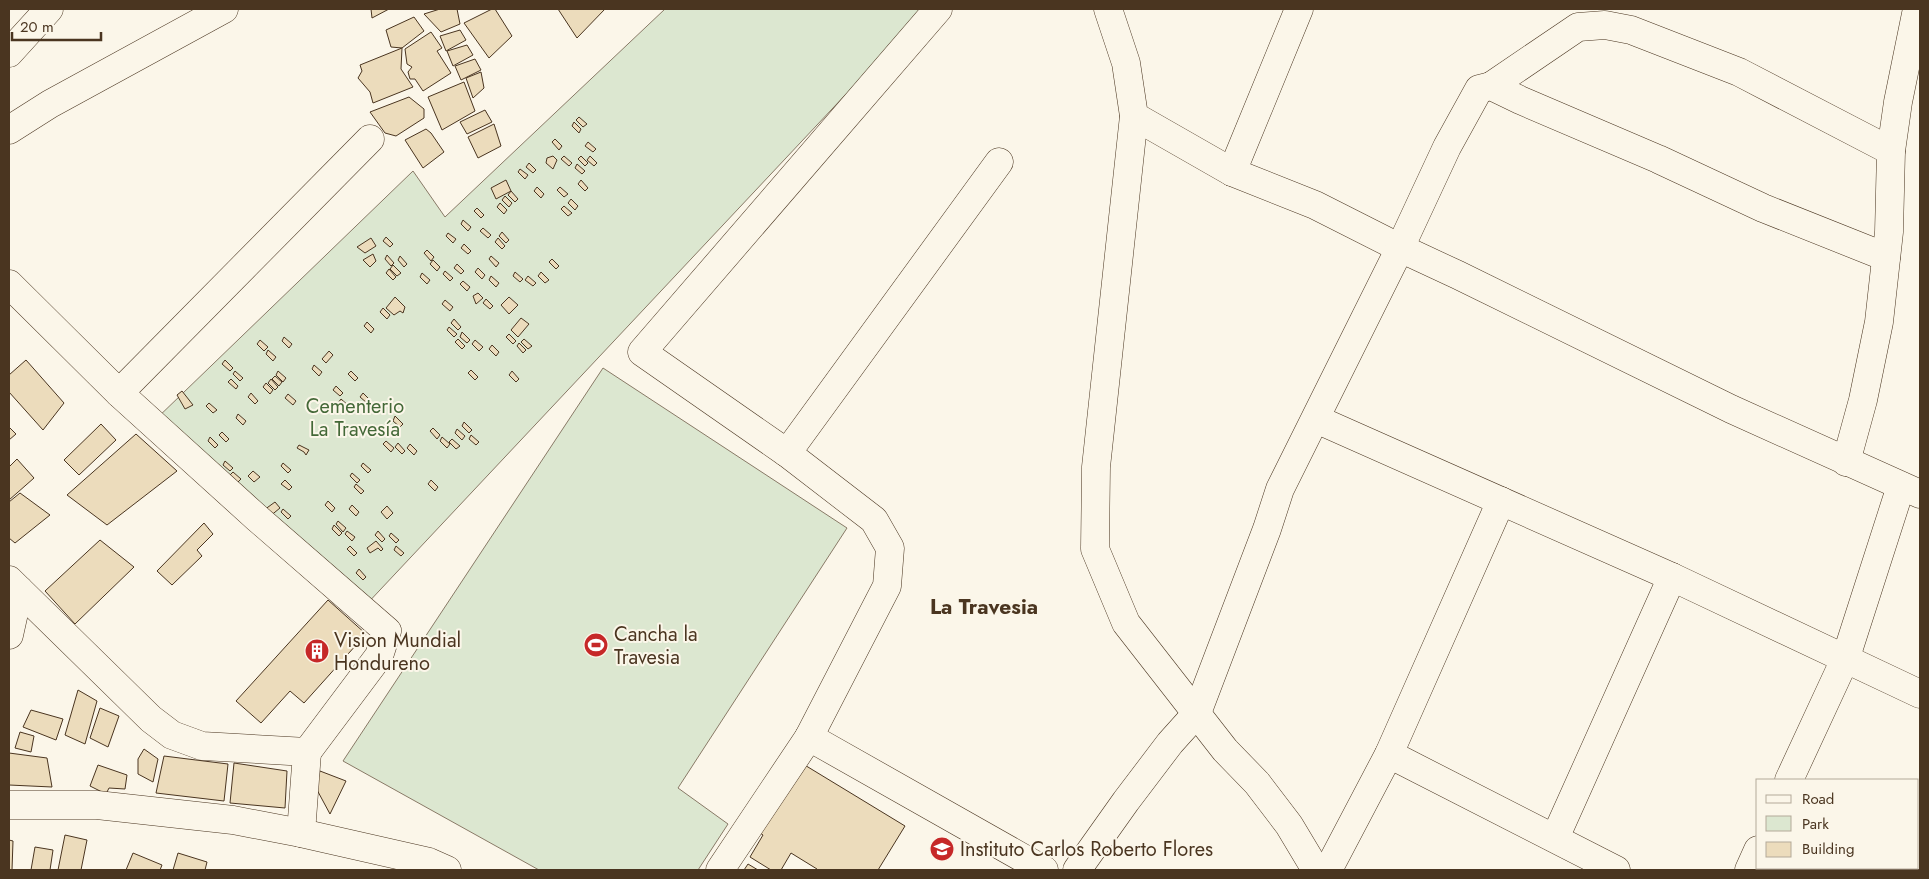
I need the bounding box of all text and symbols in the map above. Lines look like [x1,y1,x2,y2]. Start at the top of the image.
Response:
scale bar [12,10,101,42]
text: 20 m [20,16,54,38]
park label: Cementerio La Travesía [306,392,404,444]
district label: La Travesia [930,592,1038,622]
place label: Cancha la Travesia [614,620,698,672]
place label: Vision Mundial Hondureno [334,626,461,678]
sports icon: Cancha la Travesia [583,632,609,658]
building icon: Vision Mundial Hondureno [304,638,330,664]
legend [1756,779,1919,869]
text: Road [1802,788,1834,810]
text: Park [1802,813,1829,835]
place label: Instituto Carlos Roberto Flores [960,835,1213,864]
school or university icon: Instituto Carlos Roberto Flores [929,836,955,862]
text: Building [1802,838,1854,860]

